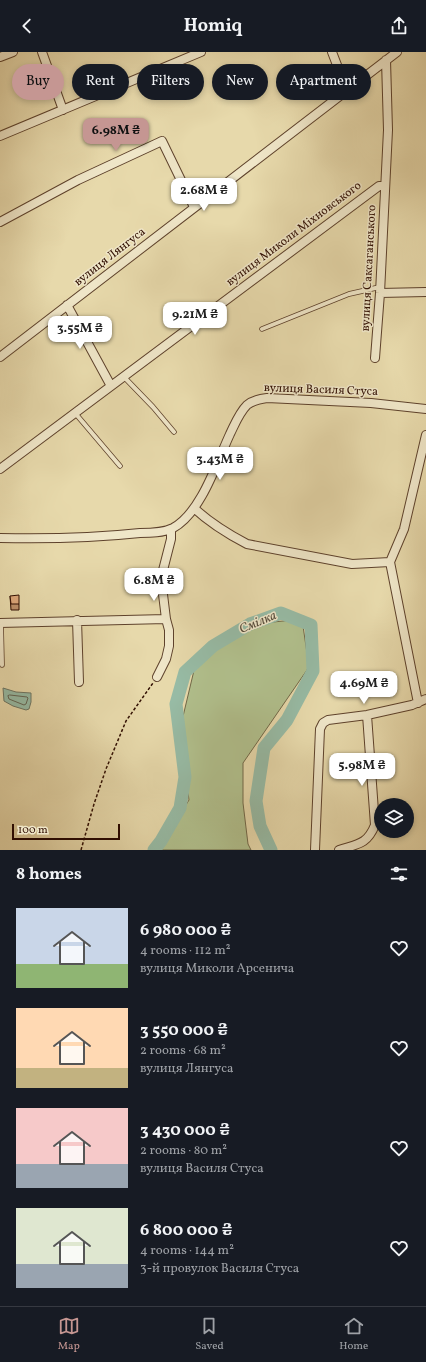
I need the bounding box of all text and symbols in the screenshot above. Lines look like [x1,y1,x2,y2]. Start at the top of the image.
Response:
text: Homiq [184,14,242,39]
icon: back [16,15,38,37]
icon: share [388,15,410,37]
chip: Buy [12,64,64,100]
chip: Rent [72,64,129,100]
chip: Filters [137,64,204,100]
chip: New [212,64,268,100]
chip: Apartment [276,64,371,100]
pin: 6.98M ₴ [79,118,153,152]
text: 6.98M ₴ [92,122,140,140]
pin: 2.68M ₴ [167,178,241,212]
street label: вулиця Миколи Міхновського [223,178,365,290]
text: 2.68M ₴ [180,182,228,200]
street label: вулиця Саксаганського [358,204,380,332]
street label: вулиця Лянгуса [71,224,149,290]
pin: 9.21M ₴ [158,302,232,336]
text: 9.21M ₴ [172,306,218,324]
pin: 3.55M ₴ [43,316,117,350]
text: 3.55M ₴ [57,320,103,338]
street label: вулиця Василя Стуса [264,380,378,400]
pin: 3.43M ₴ [183,447,257,481]
text: 3.43M ₴ [196,451,244,469]
pin: 6.8M ₴ [121,568,187,602]
text: 6.8M ₴ [133,572,175,590]
water label: Смілка [237,607,279,639]
pin: 4.69M ₴ [327,671,401,705]
text: 4.69M ₴ [339,675,389,693]
pin: 5.98M ₴ [325,753,399,787]
text: 5.98M ₴ [338,757,386,775]
map controls [374,798,414,838]
button: layers [374,798,414,838]
scale bar [12,822,120,841]
text: 100 m [18,823,48,838]
text: 8 homes [16,863,82,886]
icon: filters [388,863,410,885]
text: 6 980 000 ₴ [140,919,231,942]
icon: home [48,924,96,972]
icon: heart [388,937,410,959]
text: 4 rooms · 112 m² [140,942,230,960]
text: вулиця Миколи Арсенича [140,960,294,978]
text: 3 550 000 ₴ [140,1019,228,1042]
icon: home [48,1024,96,1072]
icon: heart [388,1037,410,1059]
text: 2 rooms · 68 m² [140,1042,226,1060]
text: вулиця Лянгуса [140,1060,234,1078]
text: 3 430 000 ₴ [140,1119,230,1142]
icon: home [48,1124,96,1172]
icon: heart [388,1137,410,1159]
text: 2 rooms · 80 m² [140,1142,227,1160]
text: вулиця Василя Стуса [140,1160,264,1178]
text: 6 800 000 ₴ [140,1219,232,1242]
icon: home [48,1224,96,1272]
icon: heart [388,1237,410,1259]
text: 4 rooms · 144 m² [140,1242,234,1260]
text: 3-й провулок Василя Стуса [140,1260,299,1278]
tab: Map [58,1315,80,1354]
tab: Saved [195,1315,224,1354]
tab: Home [339,1315,368,1354]

